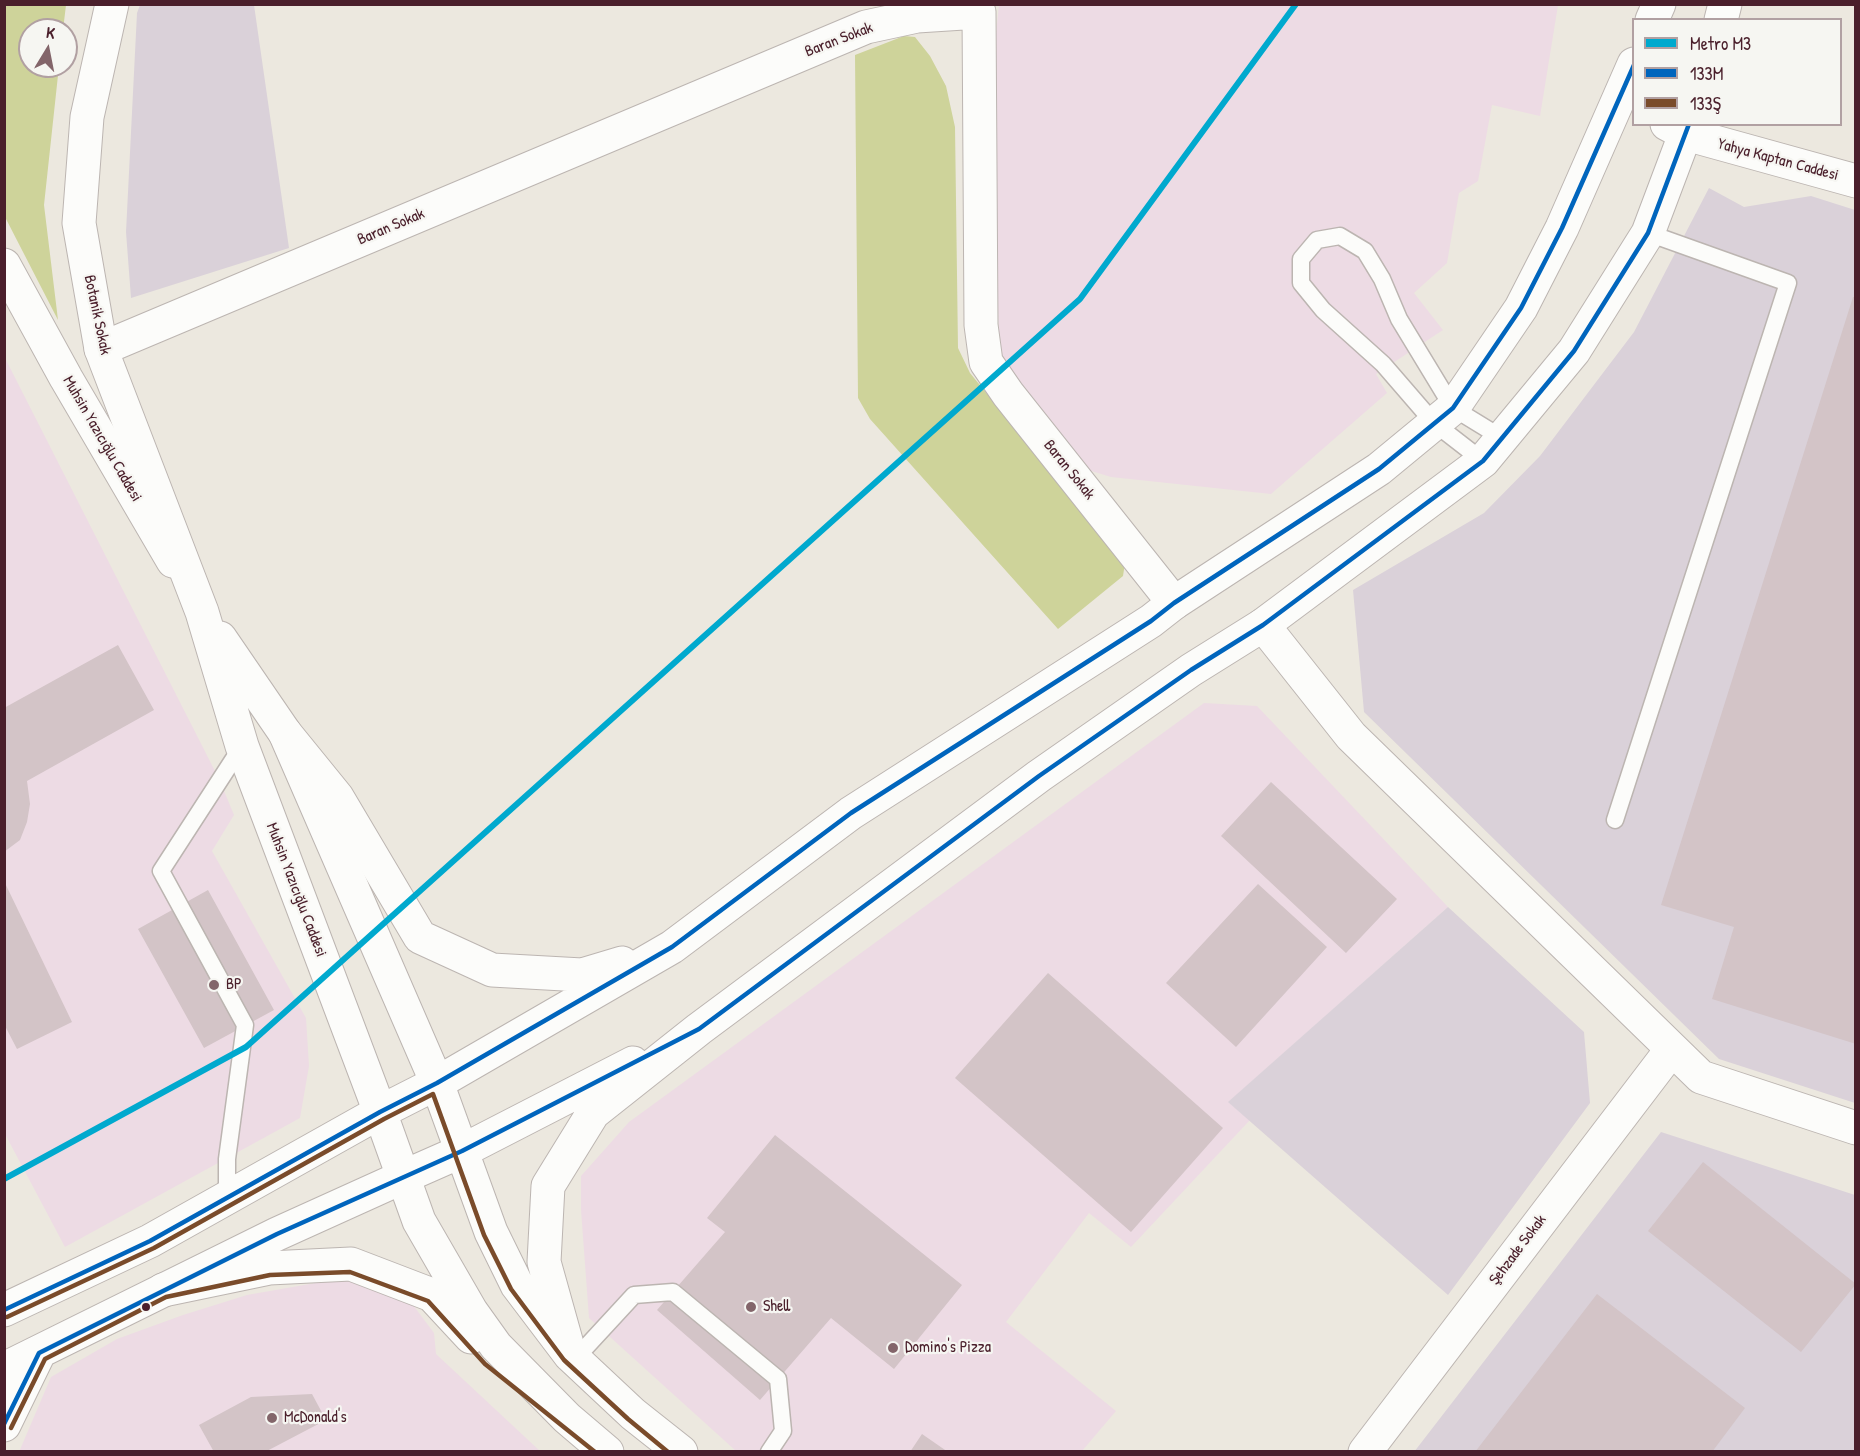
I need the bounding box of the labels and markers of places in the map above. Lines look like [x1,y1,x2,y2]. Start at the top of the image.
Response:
place label: BP [226,975,242,995]
marker: BP [207,978,221,992]
place label: Shell [763,1297,790,1317]
marker: Shell [744,1300,758,1314]
unlabelled marker [140,1301,152,1313]
place label: Domino's Pizza [905,1338,991,1358]
marker: Domino's Pizza [886,1341,900,1355]
place label: McDonald's [284,1408,347,1428]
marker: McDonald's [265,1411,279,1425]

